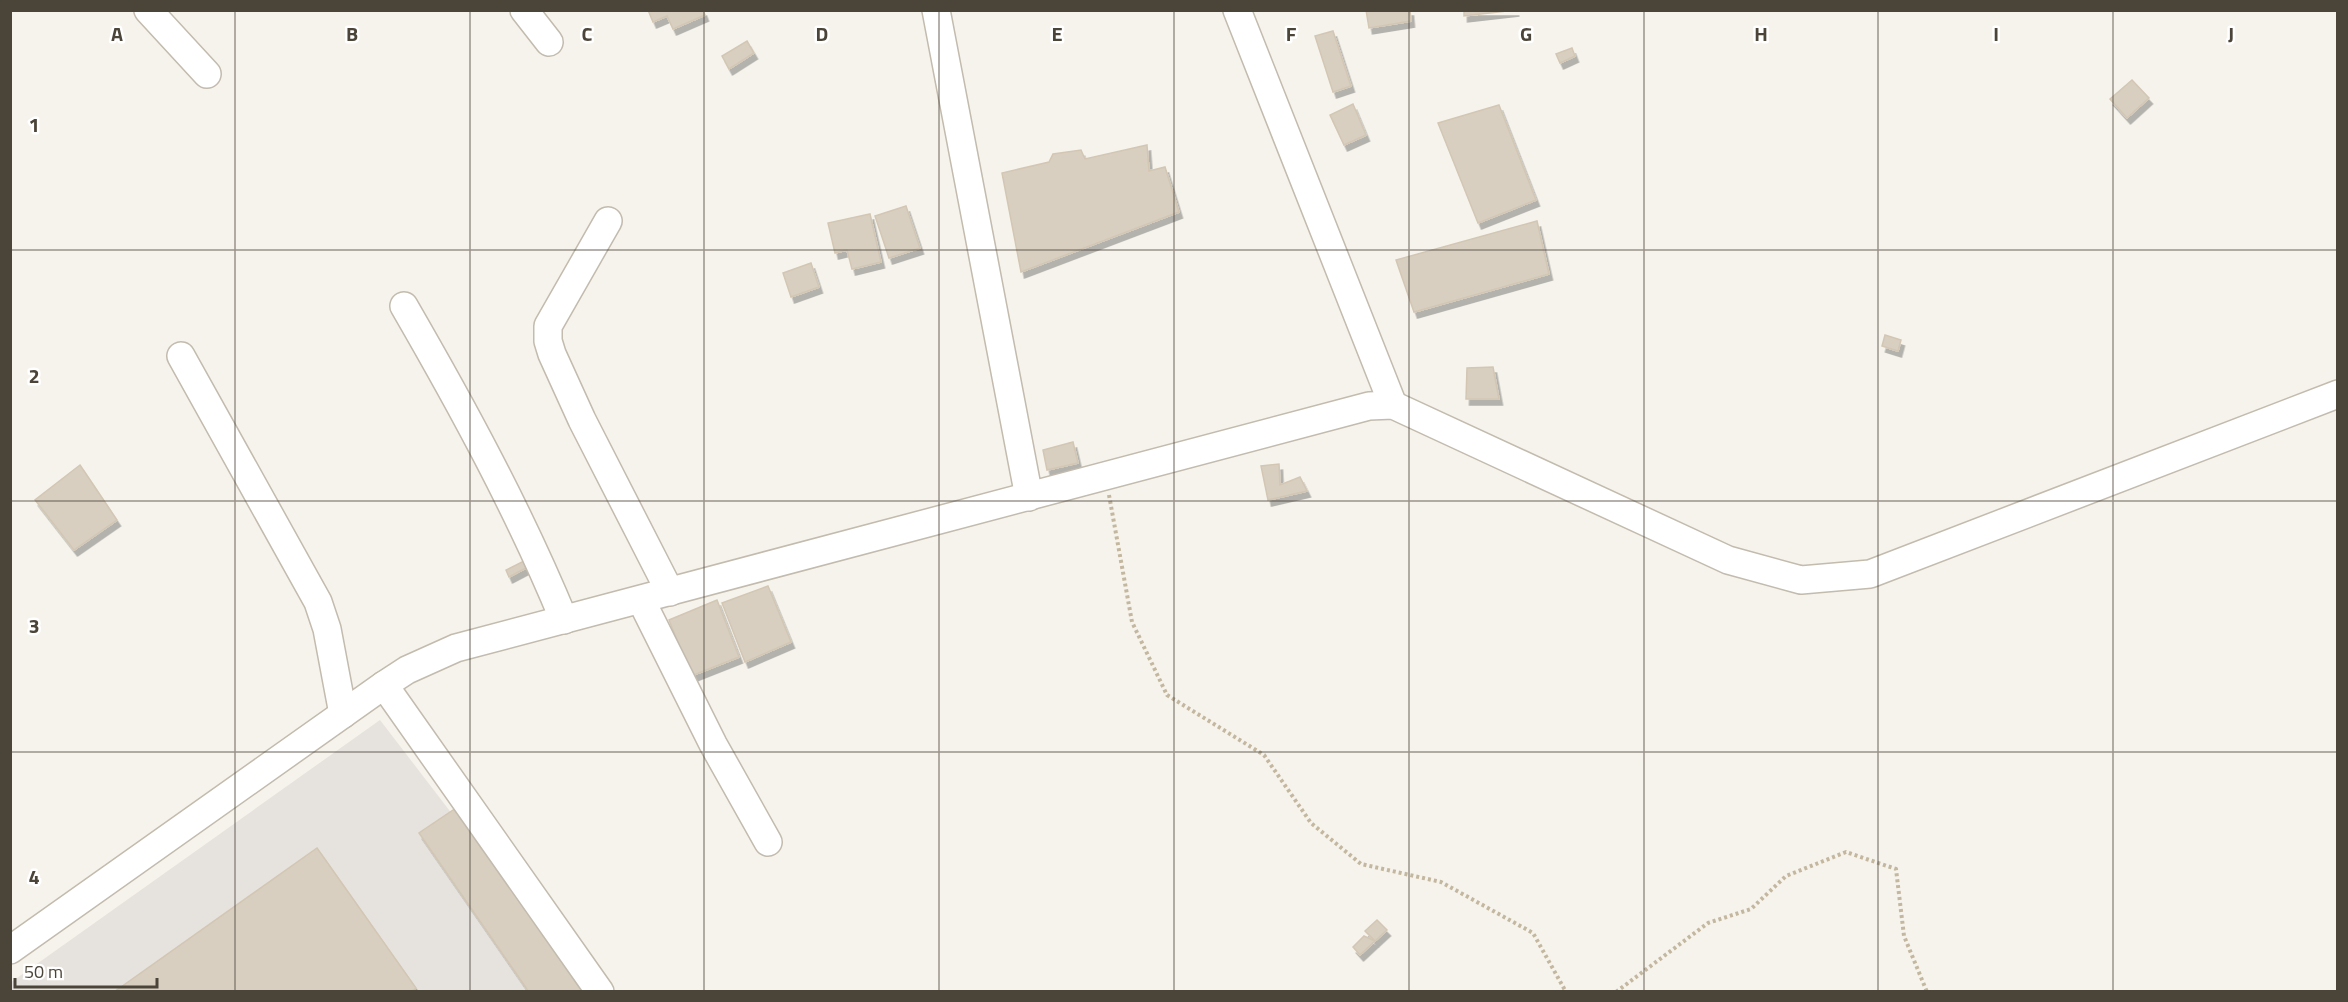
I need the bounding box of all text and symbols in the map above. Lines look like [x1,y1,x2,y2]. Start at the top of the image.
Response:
text: A [111,18,123,49]
text: B [346,18,358,49]
text: C [582,18,593,49]
text: D [816,18,828,49]
text: E [1051,18,1063,49]
text: F [1286,18,1297,49]
text: G [1520,18,1532,49]
text: H [1754,18,1768,49]
text: I [1993,18,1999,49]
text: J [2228,18,2234,49]
text: 1 [28,109,40,140]
text: 2 [28,360,40,391]
text: 3 [28,610,40,641]
text: 4 [28,861,40,892]
scale bar [15,951,158,989]
text: 50 m [24,958,63,985]

